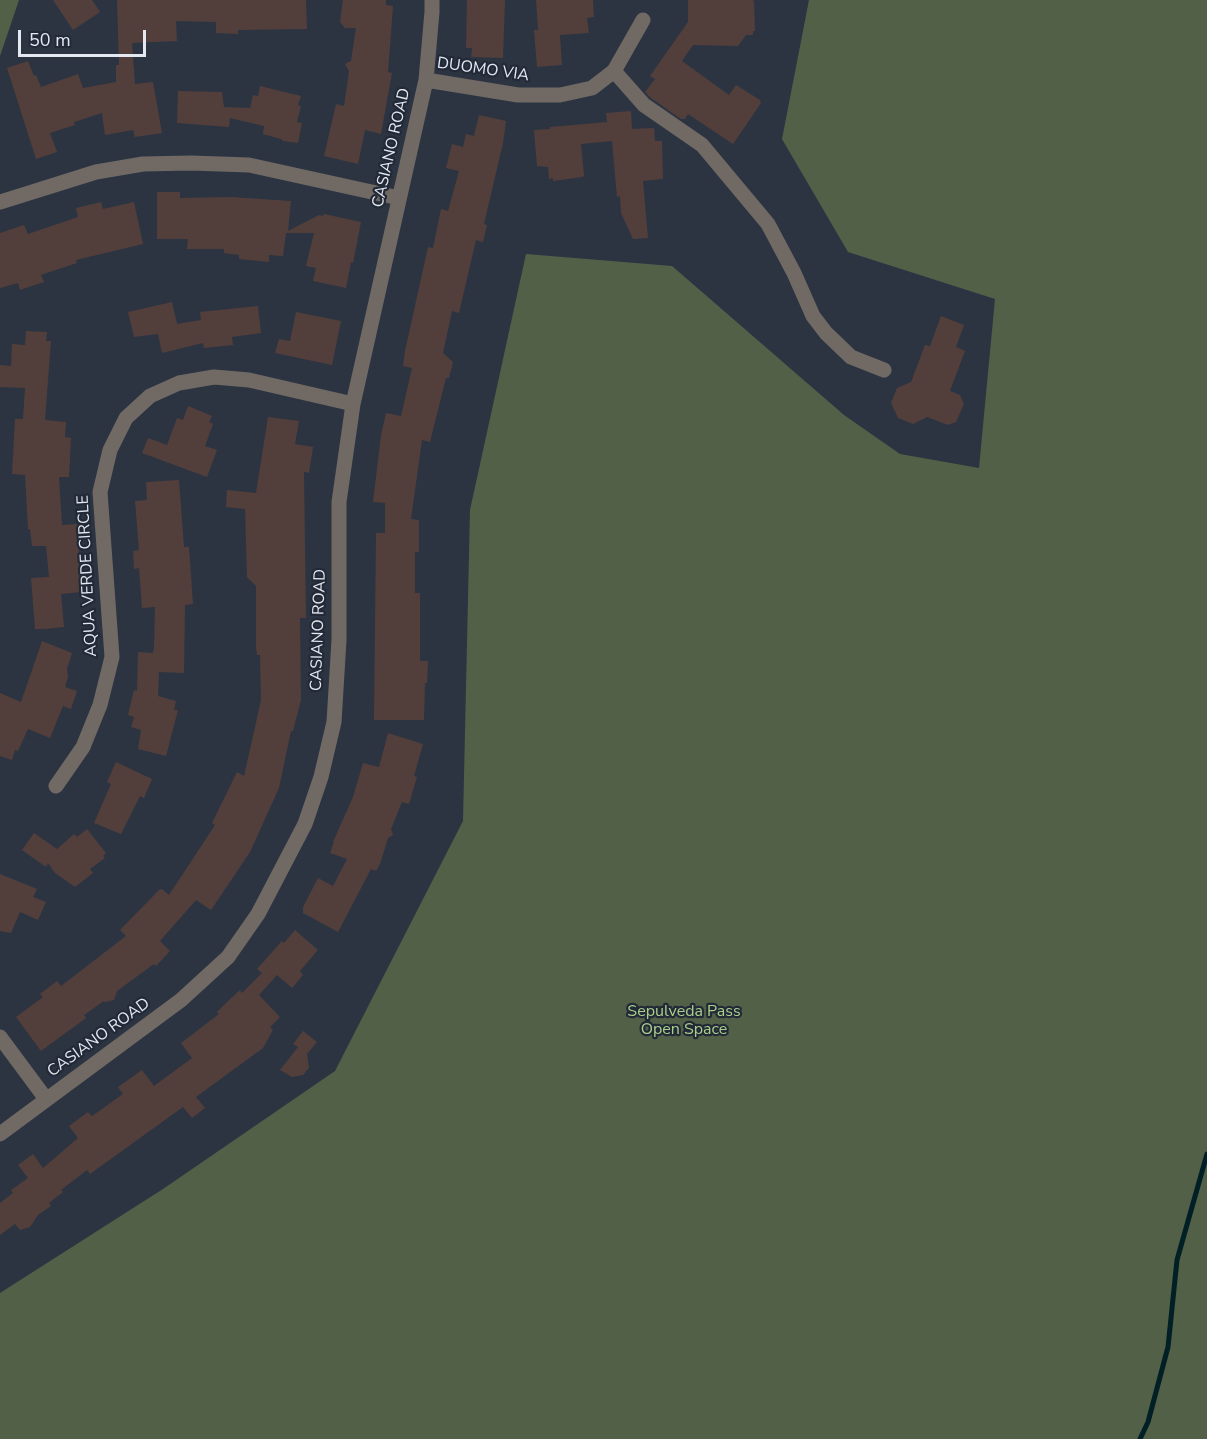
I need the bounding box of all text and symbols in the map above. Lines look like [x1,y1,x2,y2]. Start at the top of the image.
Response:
scale bar [21,18,148,56]
text: 50 m [29,28,71,52]
street label: DUOMO VIA [436,54,530,86]
street label: CASIANO ROAD [369,86,415,210]
street label: AQUA VERDE CIRCLE [74,495,102,657]
street label: CASIANO ROAD [307,569,331,691]
street label: CASIANO ROAD [44,994,154,1082]
park label: Sepulveda Pass Open Space [627,1002,741,1040]

